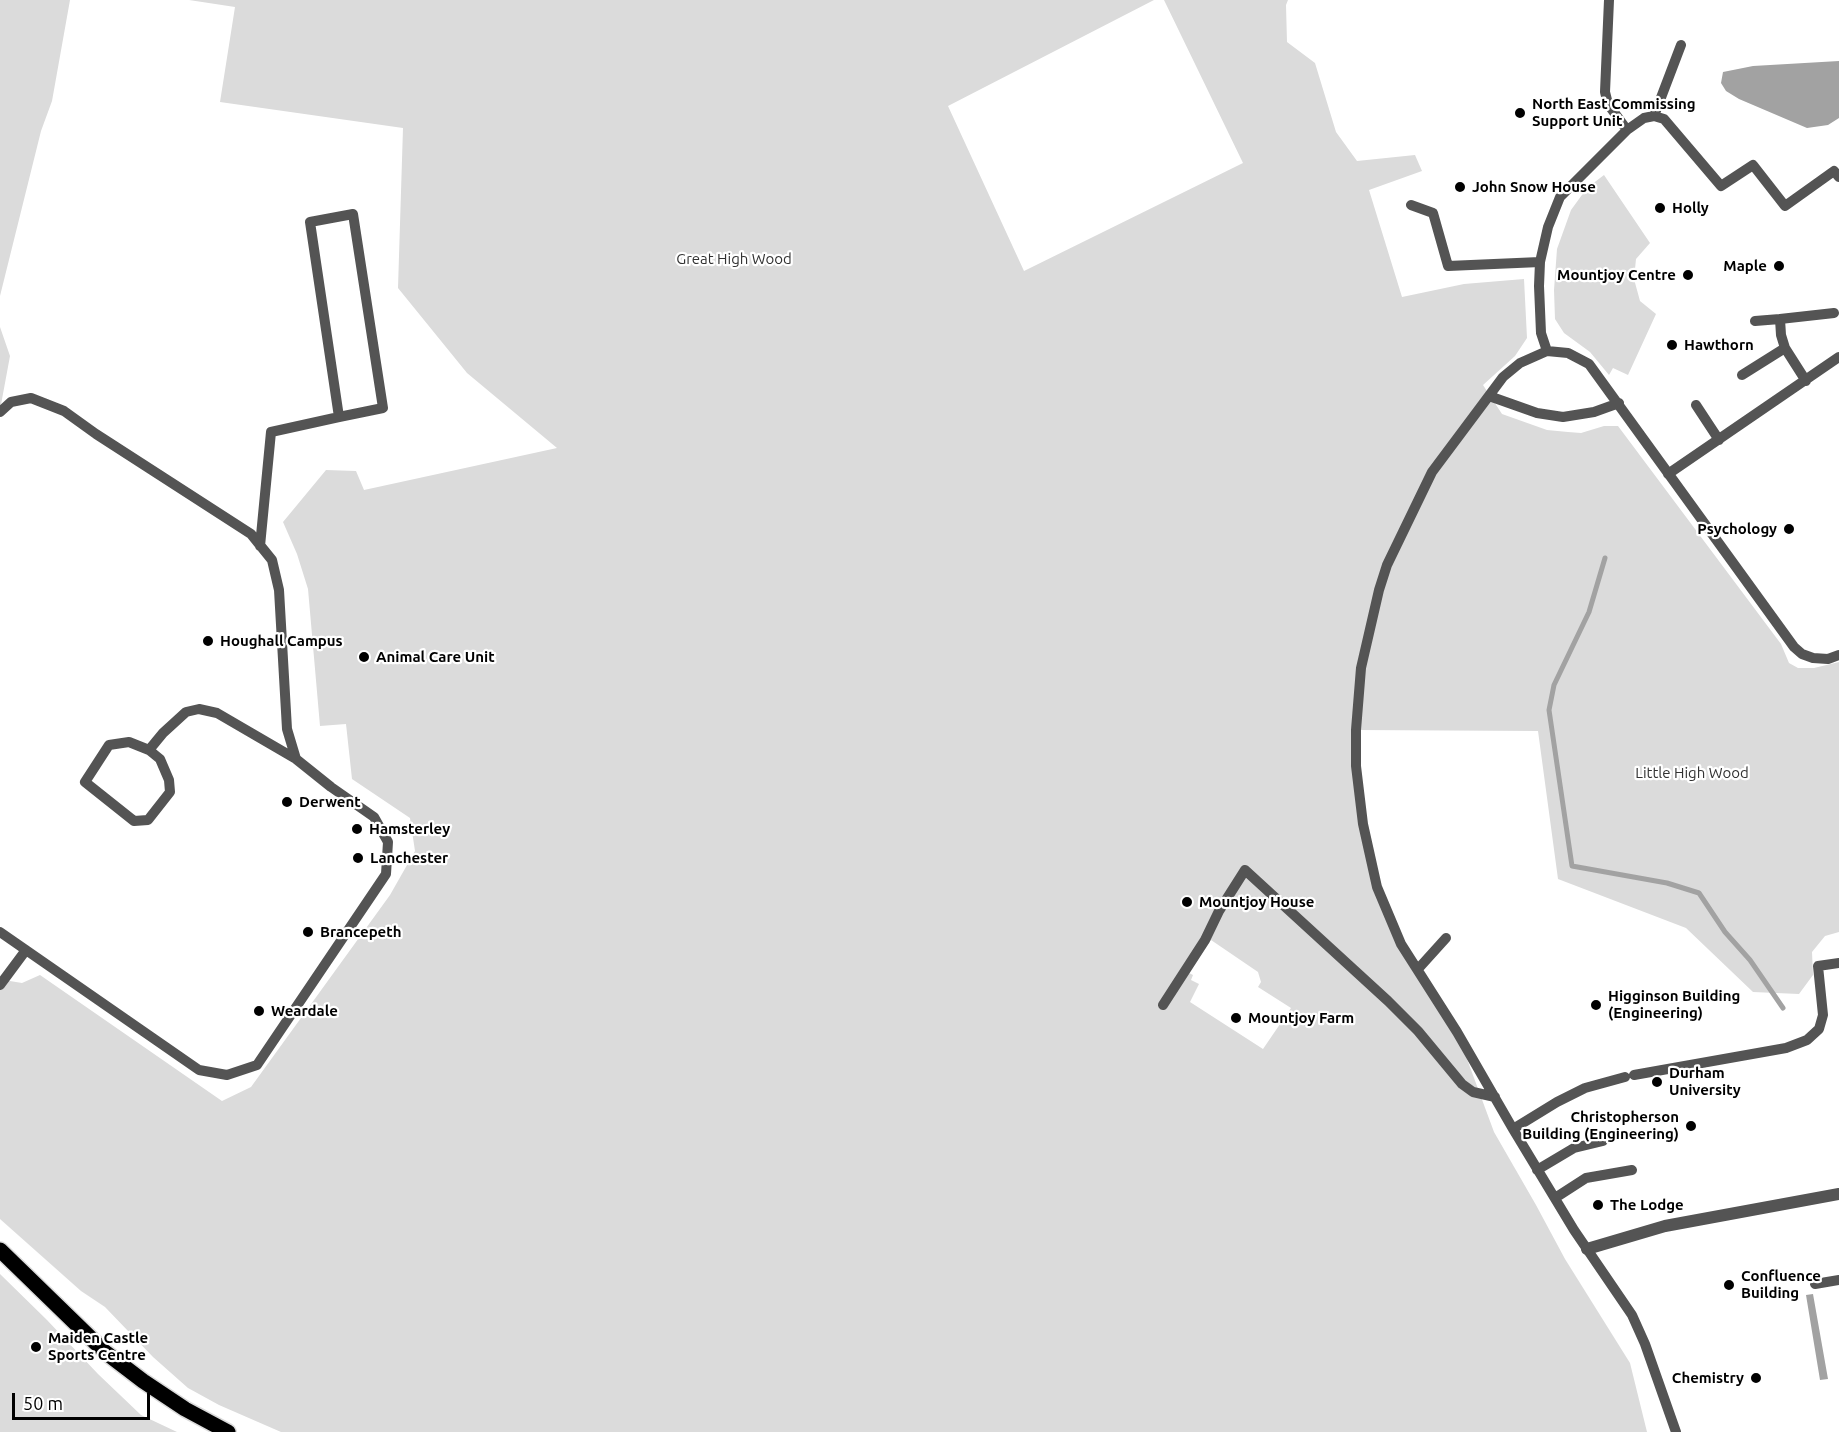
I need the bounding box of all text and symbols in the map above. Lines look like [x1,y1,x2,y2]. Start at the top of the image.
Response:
place label: North East Commissing Support Unit [1532,95,1696,130]
marker: North East Commissing Support Unit [1513,106,1527,120]
place label: John Snow House [1472,178,1596,196]
marker: John Snow House [1453,180,1467,194]
place label: Holly [1672,199,1709,217]
marker: Holly [1653,201,1667,215]
park label: Great High Wood [676,250,792,268]
place label: Maple [1723,257,1767,275]
marker: Maple [1772,259,1786,273]
place label: Mountjoy Centre [1557,266,1676,284]
marker: Mountjoy Centre [1681,268,1695,282]
place label: Hawthorn [1684,336,1754,354]
marker: Hawthorn [1665,338,1679,352]
place label: Psychology [1697,520,1777,538]
marker: Psychology [1782,522,1796,536]
place label: Houghall Campus [220,632,343,650]
marker: Houghall Campus [201,634,215,648]
place label: Animal Care Unit [376,648,495,666]
marker: Animal Care Unit [357,650,371,664]
park label: Little High Wood [1635,764,1749,782]
place label: Derwent [299,793,361,811]
marker: Derwent [280,795,294,809]
place label: Hamsterley [369,820,450,838]
marker: Hamsterley [350,822,364,836]
place label: Lanchester [370,849,448,867]
marker: Lanchester [351,851,365,865]
place label: Mountjoy House [1199,893,1314,911]
marker: Mountjoy House [1180,895,1194,909]
place label: Brancepeth [320,923,401,941]
marker: Brancepeth [301,925,315,939]
place label: Higginson Building (Engineering) [1608,987,1740,1022]
marker: Higginson Building (Engineering) [1589,998,1603,1012]
place label: Weardale [271,1002,338,1020]
marker: Weardale [252,1004,266,1018]
place label: Mountjoy Farm [1248,1009,1354,1027]
marker: Mountjoy Farm [1229,1011,1243,1025]
place label: Durham University [1669,1064,1741,1099]
marker: Durham University [1650,1075,1664,1089]
place label: Christopherson Building (Engineering) [1522,1108,1679,1143]
marker: Christopherson Building (Engineering) [1684,1119,1698,1133]
place label: The Lodge [1610,1196,1684,1214]
marker: The Lodge [1591,1198,1605,1212]
place label: Confluence Building [1741,1267,1821,1302]
marker: Confluence Building [1722,1278,1736,1292]
place label: Maiden Castle Sports Centre [48,1329,148,1364]
marker: Maiden Castle Sports Centre [29,1340,43,1354]
place label: Chemistry [1672,1369,1744,1387]
marker: Chemistry [1749,1371,1763,1385]
scale bar [15,1381,153,1419]
text: 50 m [23,1393,63,1413]

